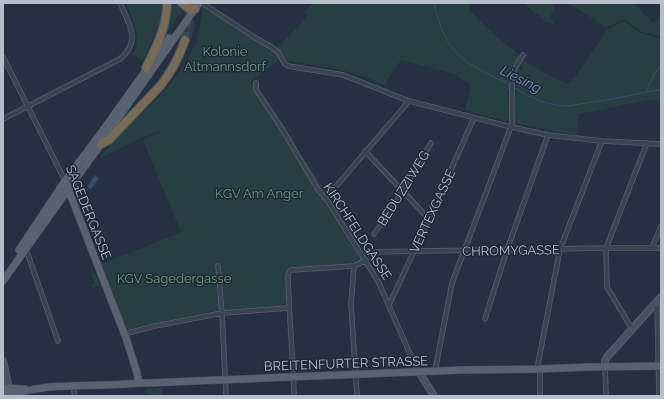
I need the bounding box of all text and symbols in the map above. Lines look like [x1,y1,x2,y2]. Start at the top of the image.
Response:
park label: Kolonie Altmannsdorf [184,44,267,74]
water label: Liesing [498,62,544,96]
street label: BEDUZZIWEG [374,148,433,229]
street label: SAGEDERGASSE [63,163,114,262]
street label: VERTEXGASSE [407,167,458,255]
street label: KIRCHFELDGASSE [321,180,395,283]
park label: KGV Am Anger [215,186,304,201]
street label: CHROMYGASSE [462,242,560,259]
park label: KGV Sagedergasse [117,271,232,286]
street label: BREITENFURTER STRASSE [264,353,428,374]

